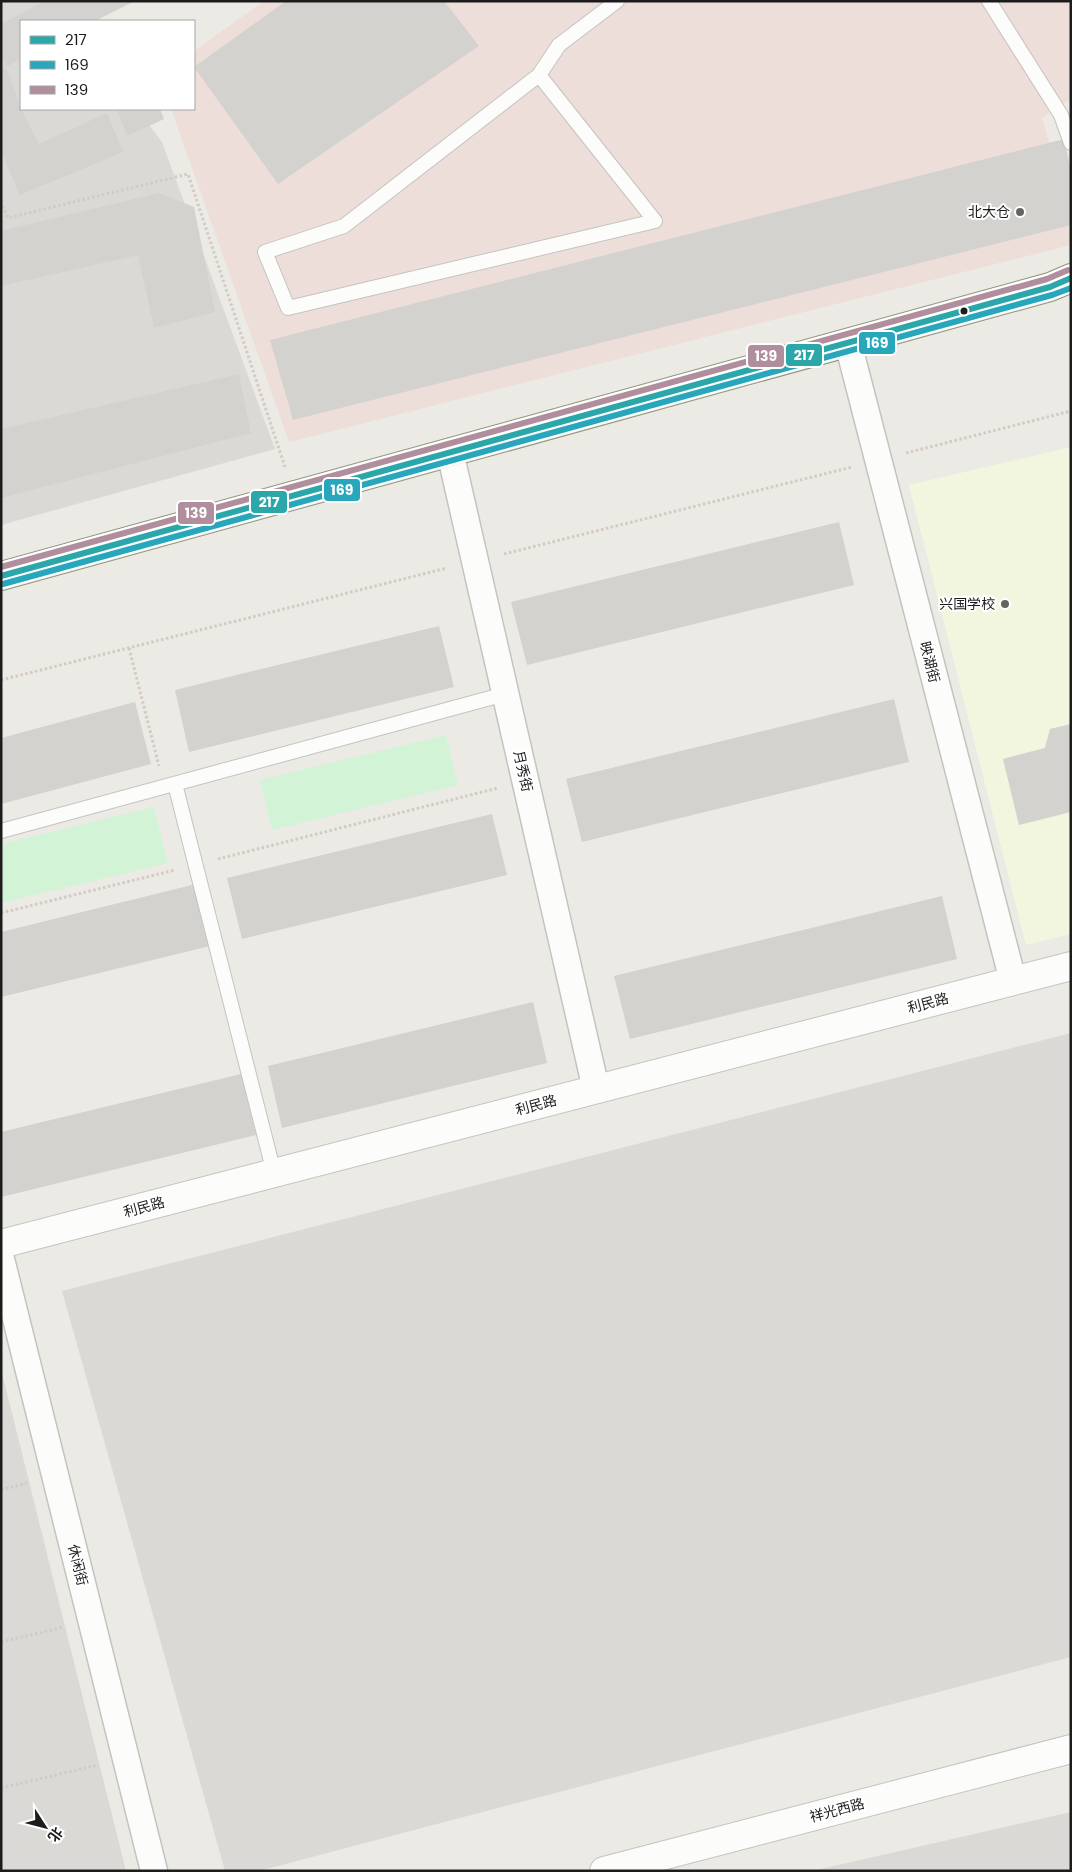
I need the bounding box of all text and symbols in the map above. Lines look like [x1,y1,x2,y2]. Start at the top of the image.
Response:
legend [20,20,195,110]
text: 217 [65,29,87,50]
text: 169 [65,54,89,75]
text: 139 [65,79,88,100]
place label: 北大仓 [968,202,1010,222]
marker: 北大仓 [1014,206,1026,218]
unlabelled marker [959,306,969,316]
line badge: 169 [858,331,896,355]
text: 169 [866,333,888,353]
line badge: 217 [785,343,823,367]
line badge: 139 [747,344,785,368]
text: 217 [794,345,815,365]
text: 139 [755,346,777,366]
line badge: 169 [323,478,361,502]
text: 169 [331,480,353,500]
line badge: 217 [250,490,288,514]
text: 217 [259,492,280,512]
line badge: 139 [177,501,215,525]
text: 139 [185,503,207,523]
place label: 兴国学校 [939,594,995,614]
marker: 兴国学校 [999,598,1011,610]
street label: 映湖街 [915,639,945,685]
street label: 月秀街 [509,748,537,794]
street label: 利民路 [905,988,951,1018]
street label: 利民路 [513,1090,559,1120]
street label: 利民路 [121,1192,167,1222]
street label: 休闲街 [63,1542,93,1588]
street label: 祥光西路 [807,1793,867,1827]
north arrow [20,1802,70,1852]
text: 北 [43,1823,68,1846]

